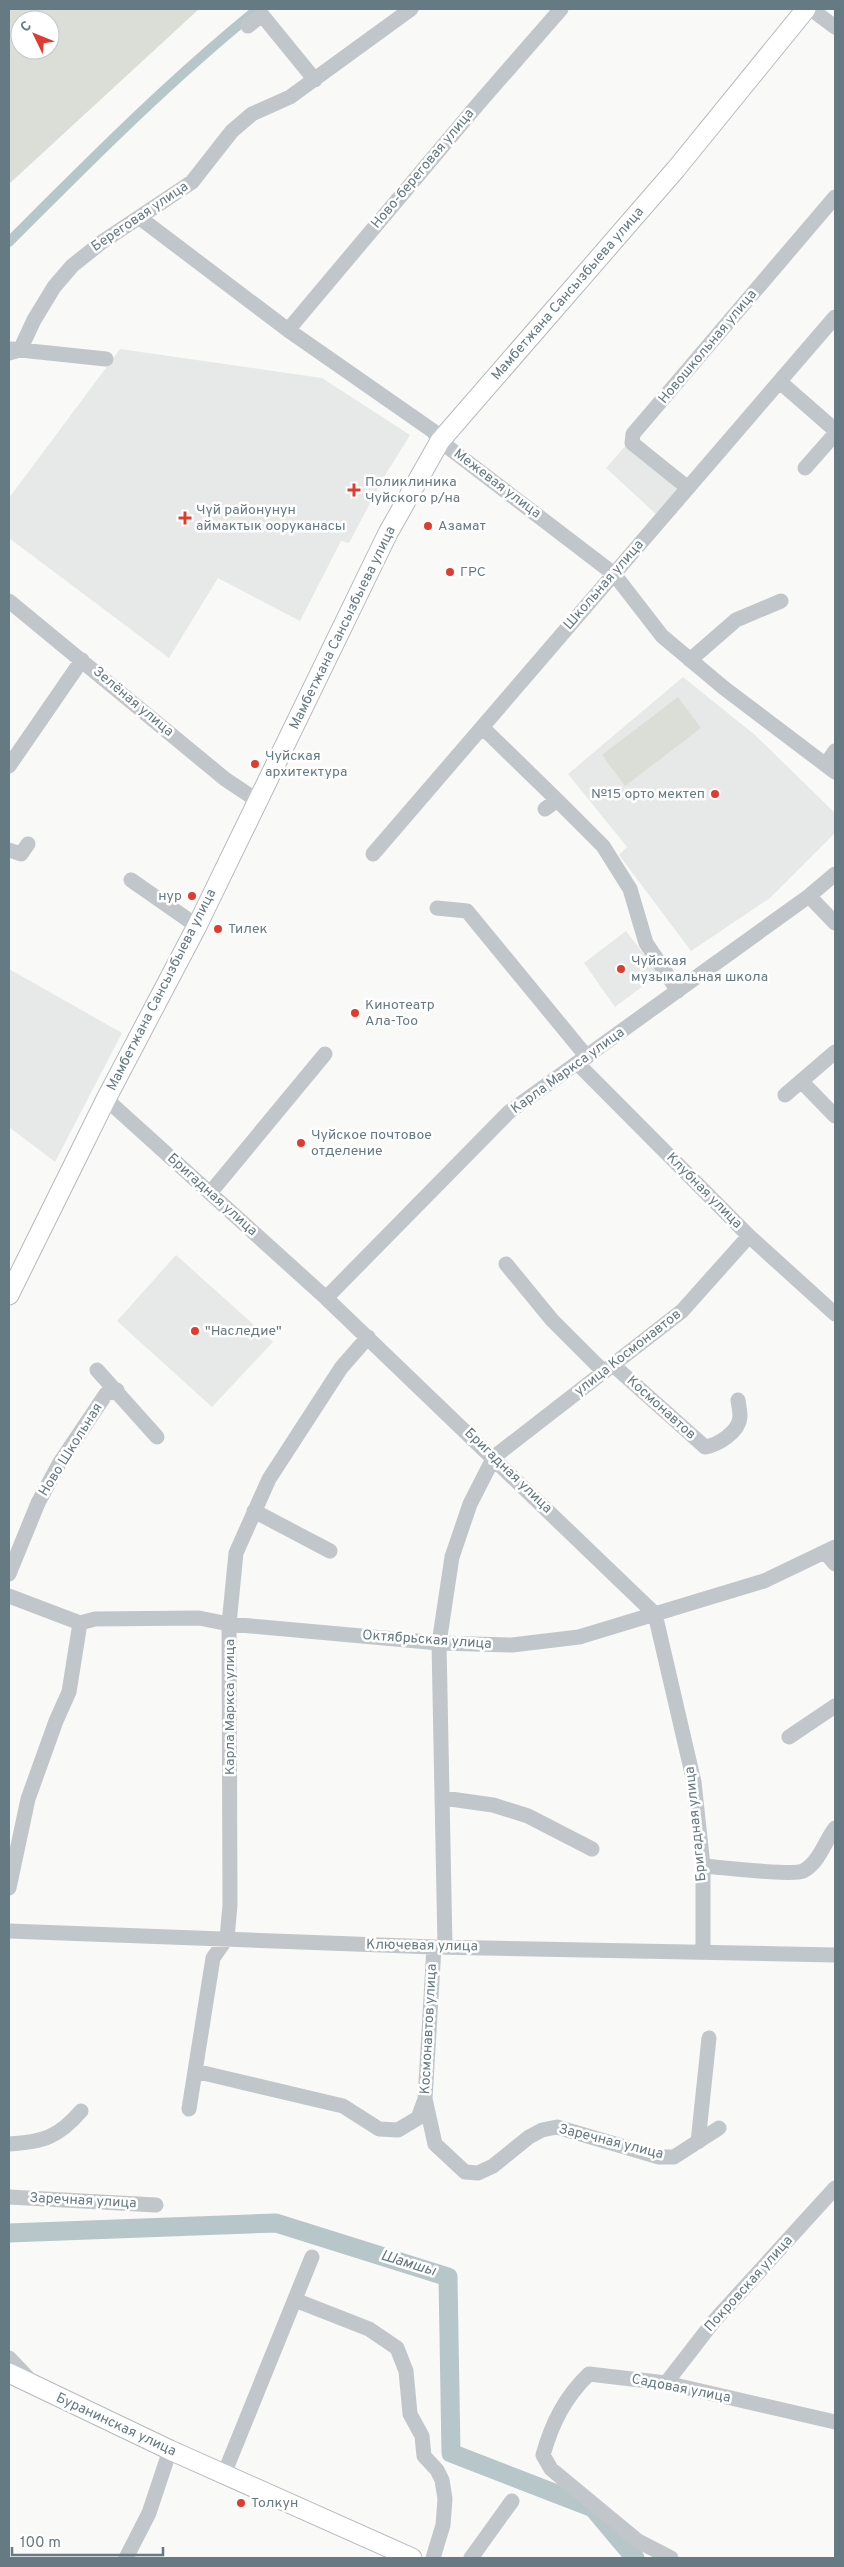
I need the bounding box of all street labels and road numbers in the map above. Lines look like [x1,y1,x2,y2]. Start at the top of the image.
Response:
street label: Ново-береговая улица [368,106,478,232]
street label: Береговая улица [88,178,192,256]
street label: Мамбетжана Сансызбыева улица [488,204,648,384]
street label: Новошкольная улица [655,286,761,408]
street label: Межевая улица [450,446,544,522]
street label: Мамбетжана Сансызбыева улица [286,524,400,732]
street label: Школьная улица [560,537,648,633]
street label: Зелёная улица [89,663,177,741]
street label: Мамбетжана Сансызбыева улица [104,886,220,1094]
street label: Карла Маркса улица [508,1024,628,1118]
street label: Клубная улица [662,1149,746,1233]
street label: Бригадная улица [163,1150,261,1240]
street label: улица Космонавтов [571,1306,685,1400]
street label: Космонавтов [623,1373,699,1443]
street label: Ново Школьная [36,1400,106,1500]
street label: Бригадная улица [461,1425,555,1517]
street label: Октябрьская улица [362,1627,492,1653]
street label: Карла Маркса улица [222,1639,239,1775]
street label: Бригадная улица [682,1766,710,1882]
street label: Ключевая улица [366,1937,478,1955]
street label: Космонавтов улица [417,1963,441,2095]
street label: Заречная улица [557,2121,665,2163]
street label: Заречная улица [29,2190,137,2212]
street label: Покровская улица [701,2233,797,2335]
street label: Садовая улица [630,2371,732,2407]
street label: Буранинская улица [53,2390,179,2460]

